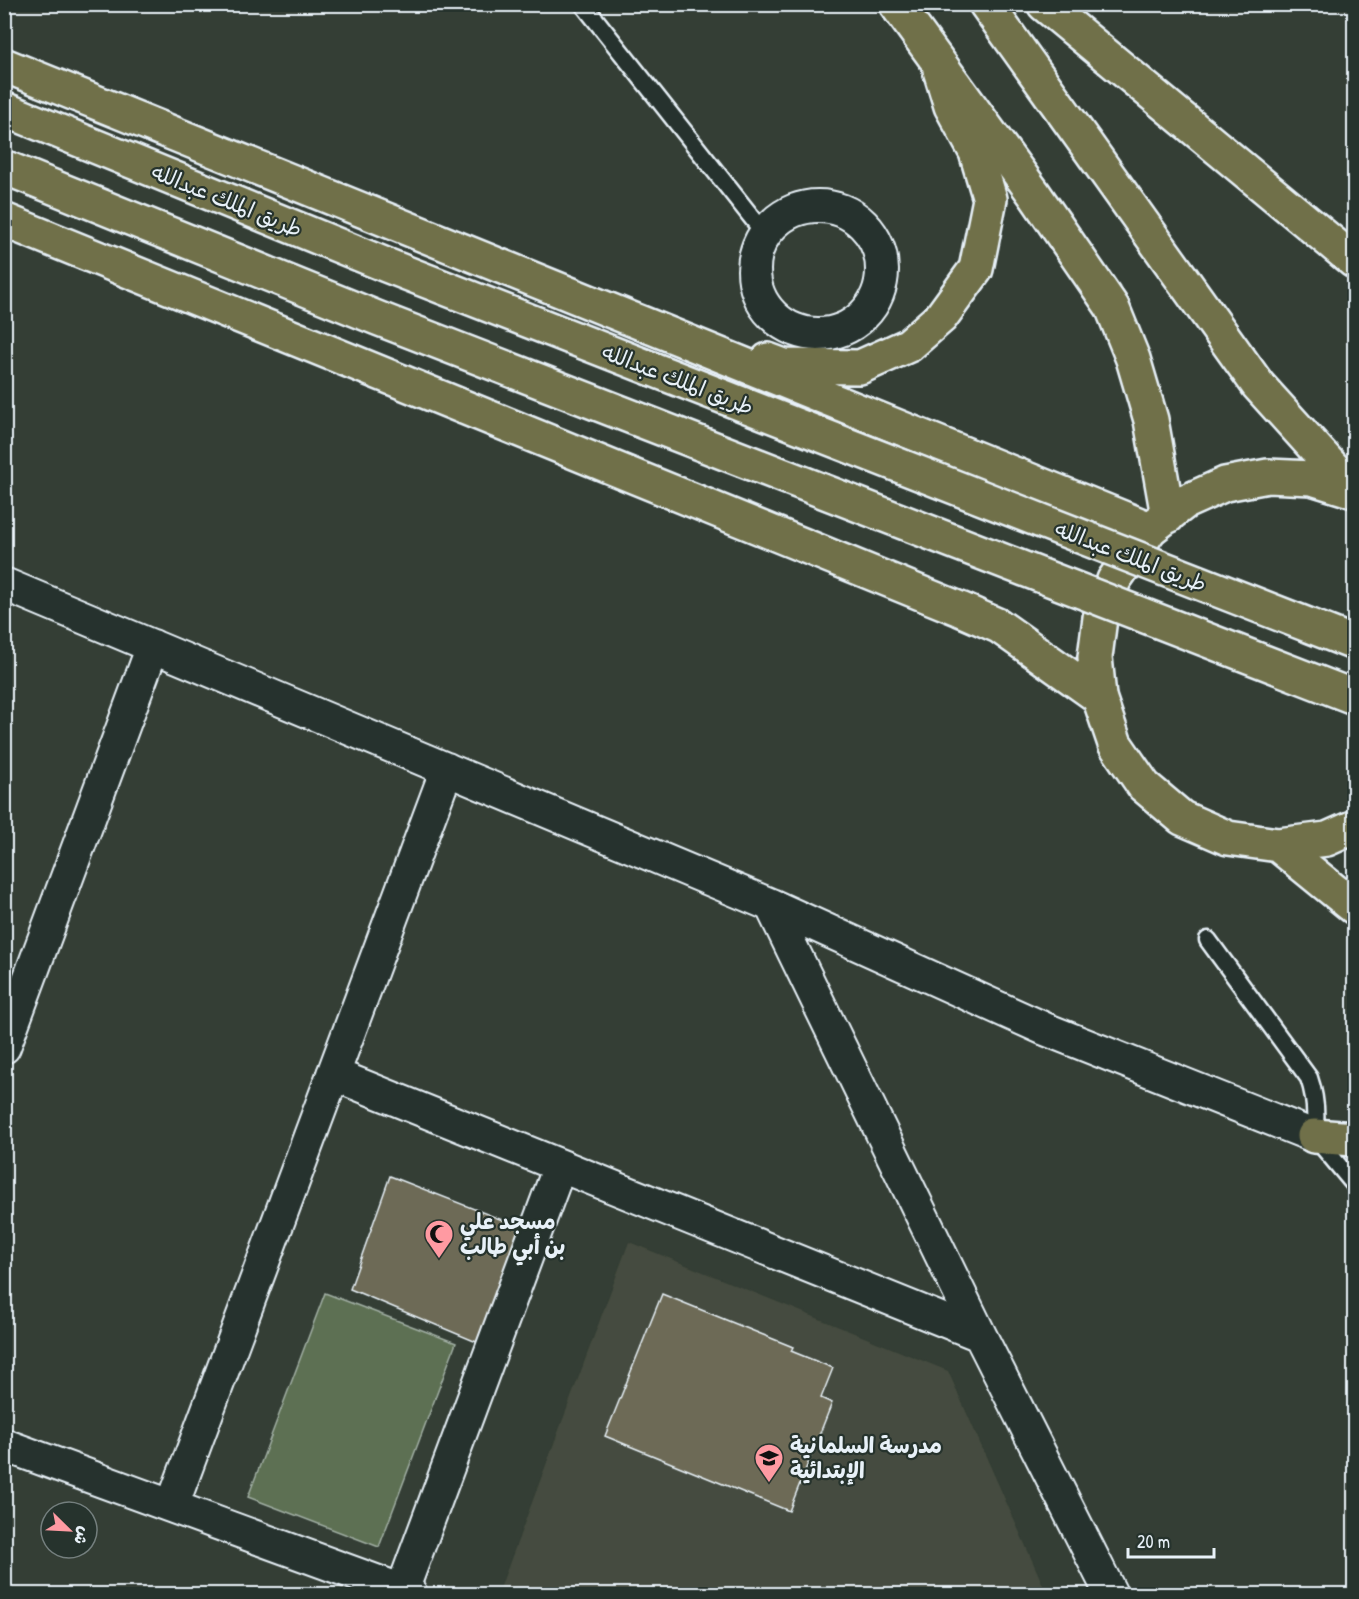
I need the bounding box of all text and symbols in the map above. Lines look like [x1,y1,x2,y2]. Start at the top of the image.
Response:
street label: طريق الملك عبدالله [147,156,307,244]
street label: طريق الملك عبدالله [598,336,758,422]
street label: طريق الملك عبدالله [1051,513,1211,599]
place label: مسجد علي بن أبي طالب [460,1206,565,1266]
mosque icon: مسجد علي بن أبي طالب [423,1218,455,1260]
place label: مدرسة السلمانية الإبتدائية [790,1430,942,1485]
school or university icon: مدرسة السلمانية الإبتدائية [753,1442,785,1484]
north arrow [39,1500,99,1560]
scale bar [1128,1521,1214,1559]
text: ش [69,1524,96,1549]
text: 20 m [1137,1529,1170,1554]

